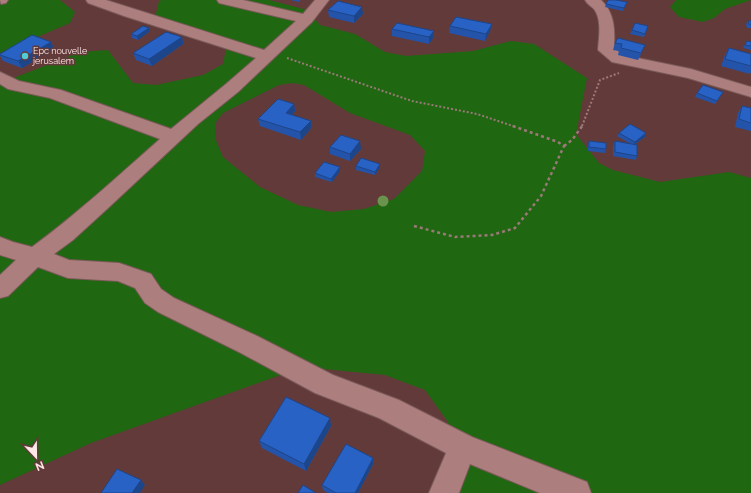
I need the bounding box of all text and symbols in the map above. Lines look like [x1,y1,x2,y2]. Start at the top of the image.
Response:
place label: Epc nouvelle jerusalem [31,46,88,66]
marker: Epc nouvelle jerusalem [20,51,30,61]
north arrow [16,437,56,477]
text: N [33,458,46,473]

